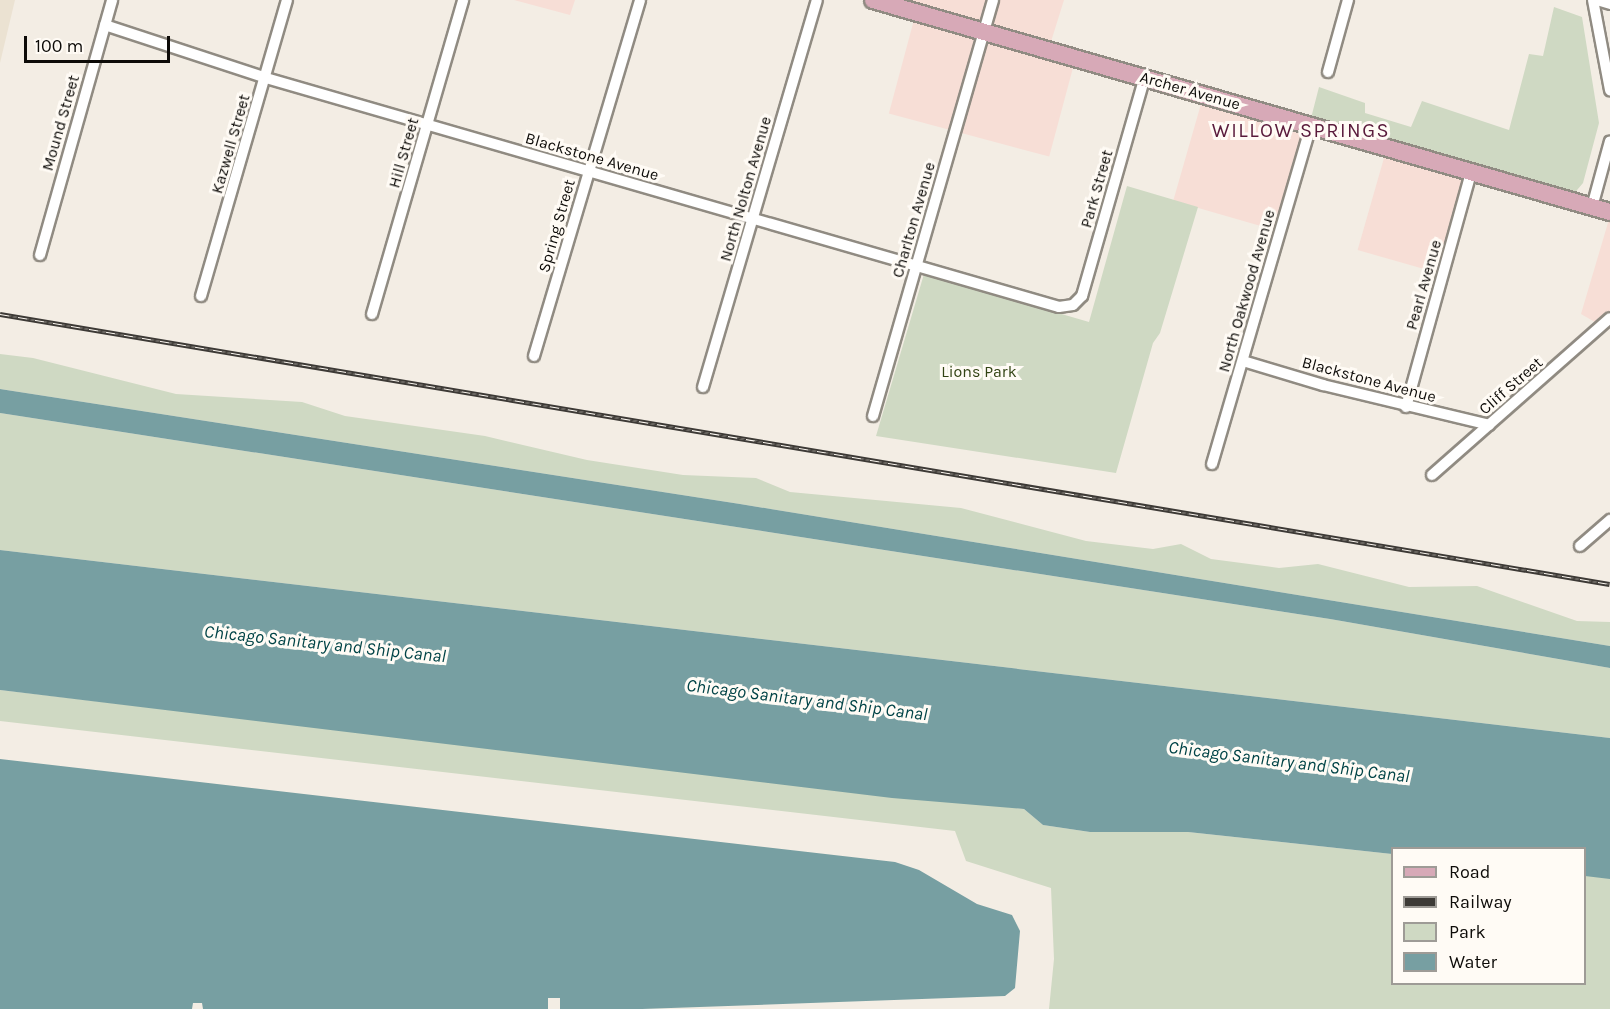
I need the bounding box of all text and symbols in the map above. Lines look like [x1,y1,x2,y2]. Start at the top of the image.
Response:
scale bar [27,24,172,62]
text: 100 m [35,35,83,57]
street label: Archer Avenue [1138,68,1242,114]
street label: Mound Street [38,73,84,173]
street label: Kazwell Street [208,92,254,196]
street label: North Nolton Avenue [716,114,776,264]
street label: Hill Street [385,116,423,190]
district label: WILLOW SPRINGS [1212,118,1390,142]
street label: Blackstone Avenue [523,129,661,185]
street label: Park Street [1077,148,1117,230]
street label: Charlton Avenue [888,160,940,280]
street label: Spring Street [535,177,579,275]
street label: North Oakwood Avenue [1215,208,1279,374]
street label: Pearl Avenue [1402,238,1446,332]
street label: Blackstone Avenue [1300,353,1438,407]
street label: Cliff Street [1475,353,1547,419]
park label: Lions Park [941,362,1017,382]
water label: Chicago Sanitary and Ship Canal [203,621,447,667]
water label: Chicago Sanitary and Ship Canal [685,674,929,726]
water label: Chicago Sanitary and Ship Canal [1167,736,1411,788]
legend [1391,847,1586,985]
text: Road [1449,861,1490,883]
text: Railway [1449,891,1512,913]
text: Park [1449,921,1486,943]
text: Water [1449,951,1497,973]

